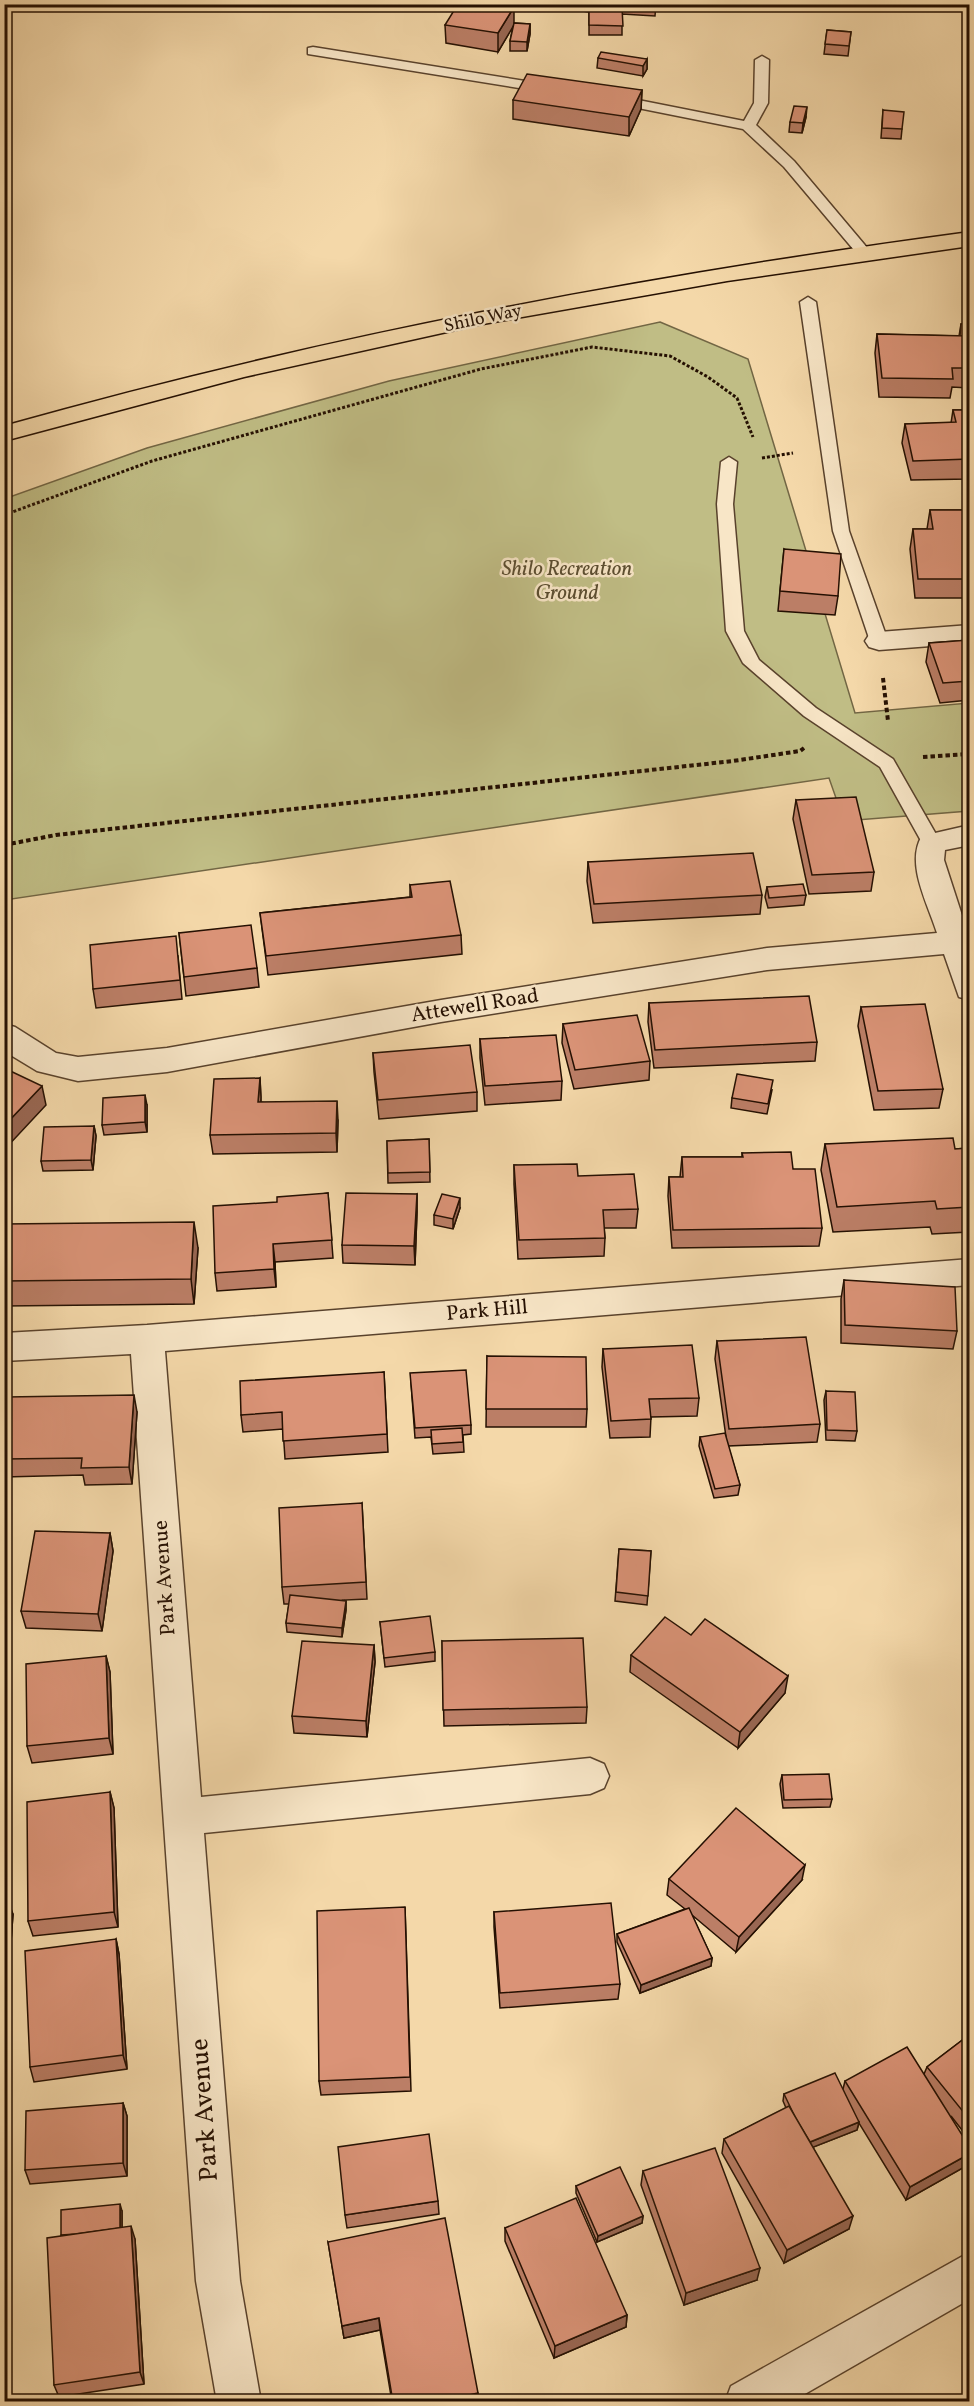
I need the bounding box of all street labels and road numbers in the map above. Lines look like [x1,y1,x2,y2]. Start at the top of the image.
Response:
street label: Shilo Way [442,299,525,339]
street label: Attewell Road [409,982,541,1030]
street label: Park Hill [445,1293,529,1329]
street label: Park Avenue [146,1519,184,1637]
street label: Park Avenue [182,2037,228,2183]

